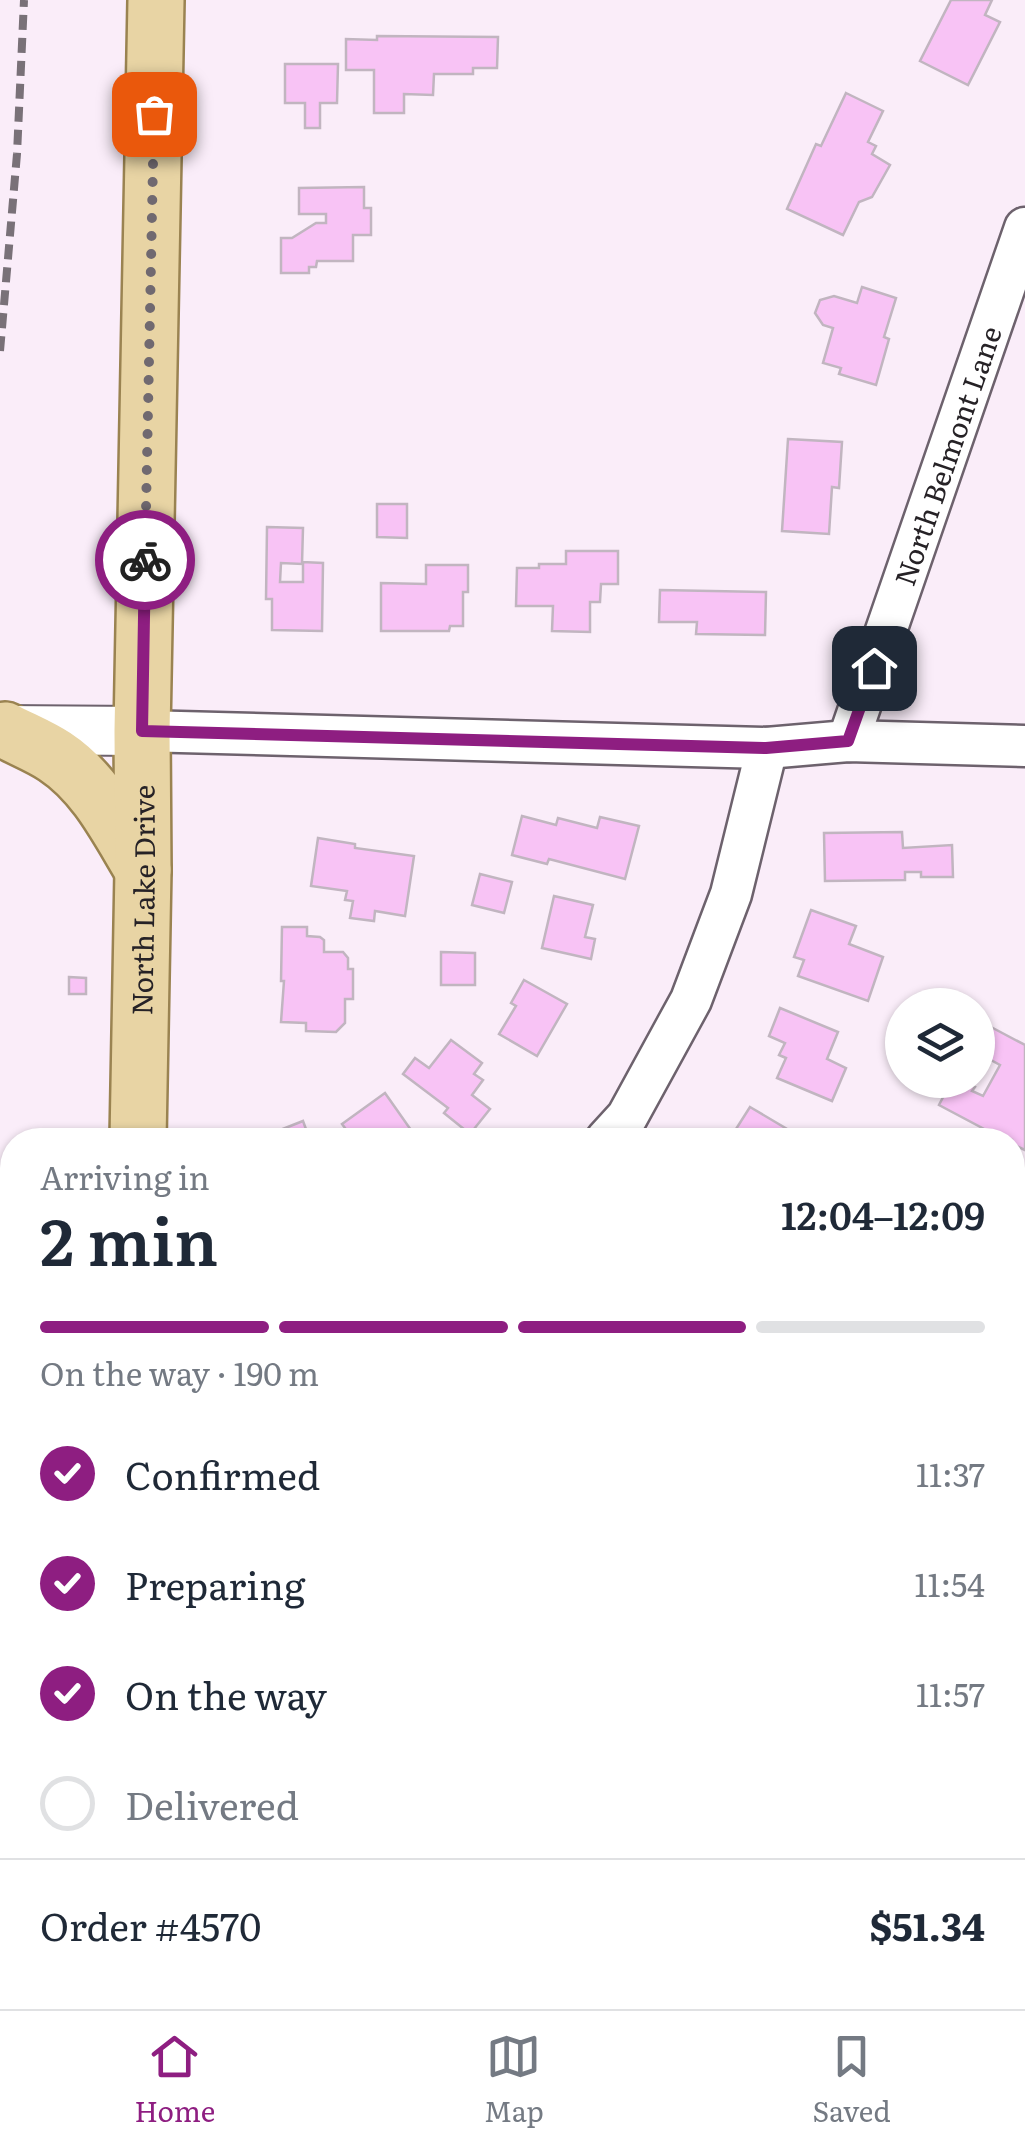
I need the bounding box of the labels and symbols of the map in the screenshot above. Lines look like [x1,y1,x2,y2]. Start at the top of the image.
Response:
pin [112,72,197,157]
street label: North Belmont Lane [882,320,1011,591]
courier [95,510,195,610]
pin [832,626,917,711]
street label: North Lake Drive [119,785,164,1016]

